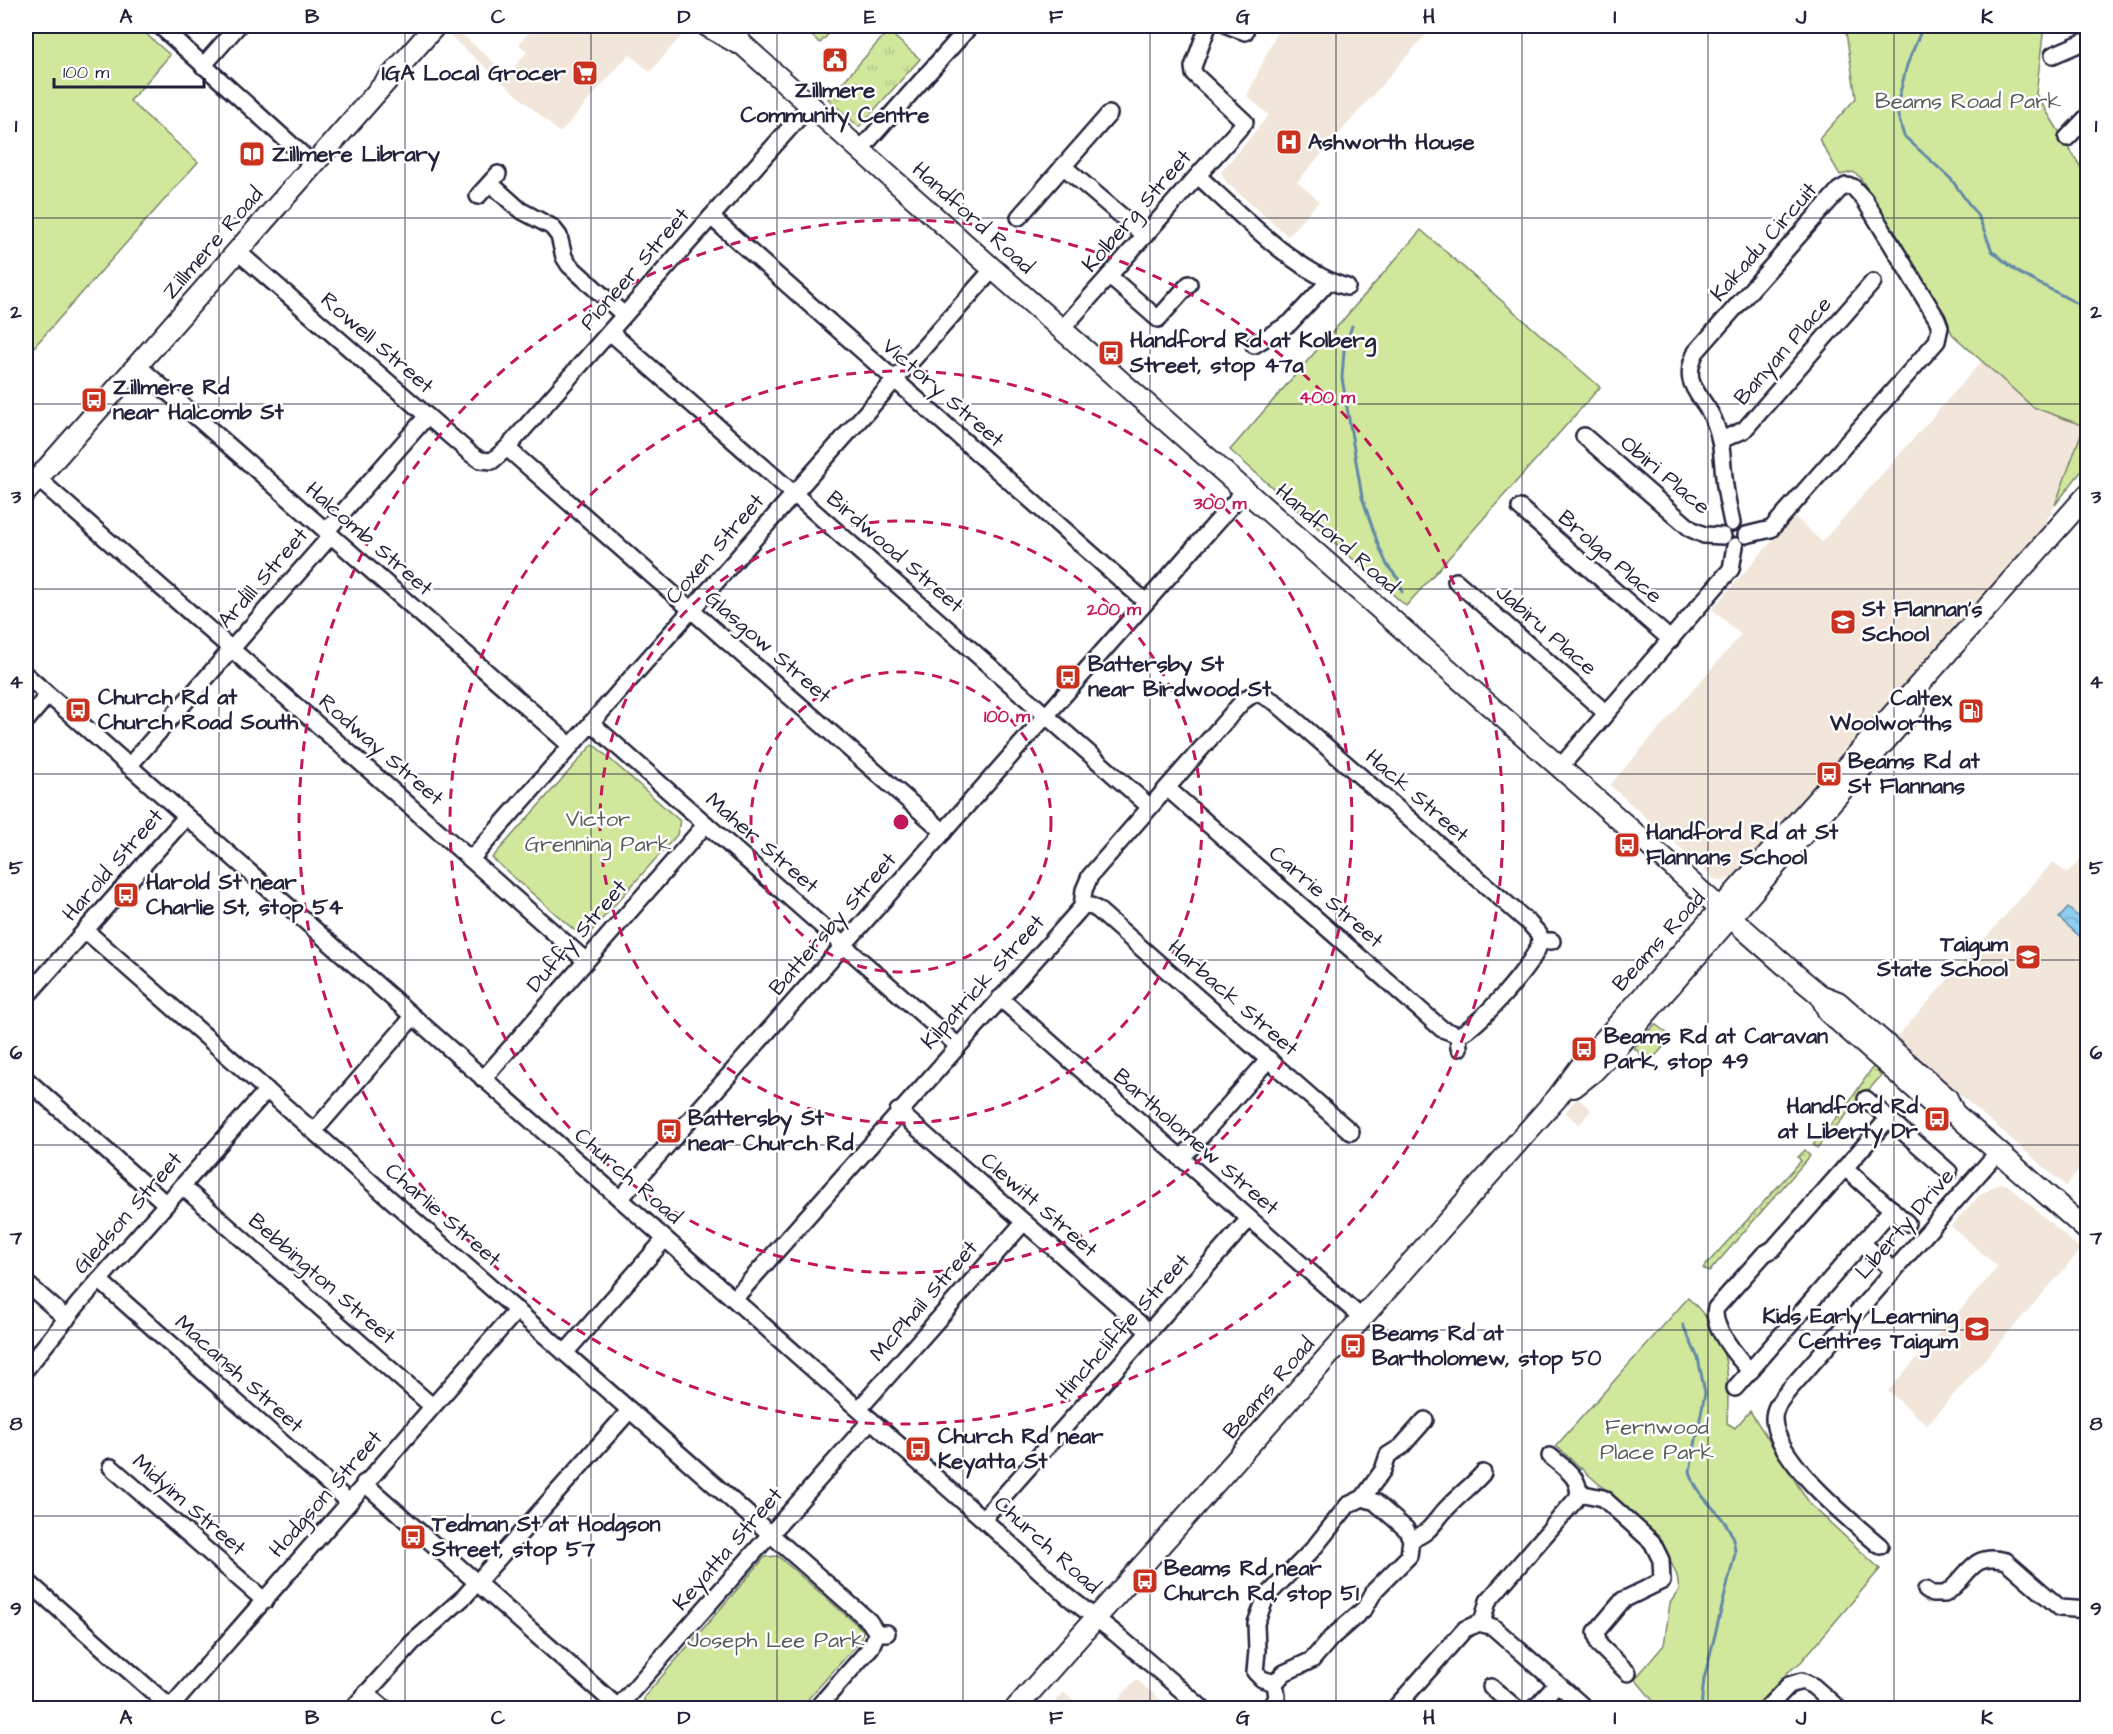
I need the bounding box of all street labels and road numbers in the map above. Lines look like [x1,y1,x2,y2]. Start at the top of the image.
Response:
street label: Kolberg Street [1075,143,1200,280]
street label: Handford Road [905,155,1041,281]
street label: Kakadu Circuit [1703,176,1825,308]
street label: Zillmere Road [155,180,271,306]
street label: Pioneer Street [573,201,697,337]
street label: Rowell Street [313,285,441,401]
street label: Banyan Place [1727,290,1840,413]
street label: Victory Street [874,331,1011,456]
street label: Obiri Place [1613,428,1717,522]
street label: Halcomb Street [298,475,440,603]
street label: Handford Road [1268,476,1406,602]
street label: Birdwood Street [820,484,970,620]
street label: Coxen Street [658,487,772,611]
street label: Brolga Place [1550,503,1669,612]
street label: Ardill Street [210,521,316,635]
street label: Jabiru Place [1489,577,1603,683]
street label: Glasgow Street [697,583,838,712]
street label: Rodway Street [311,687,451,814]
street label: Hack Street [1358,742,1476,850]
street label: Maher Street [699,785,825,901]
street label: Harold Street [55,802,171,928]
street label: Carrie Street [1262,838,1390,956]
street label: Battersby Street [762,846,905,1003]
street label: Duffy Street [519,873,636,1000]
street label: Beams Road [1605,884,1713,998]
street label: Kilpatrick Street [914,908,1052,1056]
street label: Harback Street [1161,932,1305,1064]
street label: Bartholomew Street [1106,1061,1286,1223]
street label: Church Road [567,1120,689,1232]
street label: Gledson Street [66,1145,190,1281]
street label: Clewitt Street [974,1145,1105,1265]
street label: Charlie Street [378,1156,508,1274]
street label: Liberty Drive [1848,1162,1963,1287]
street label: Bebbington Street [241,1206,403,1353]
street label: McPhail Street [863,1234,986,1368]
street label: Hinchcliffe Street [1049,1247,1197,1407]
street label: Macansh Street [168,1308,310,1440]
street label: Beams Road [1216,1330,1322,1446]
street label: Hodgson Street [262,1424,391,1565]
street label: Midyim Street [125,1447,253,1564]
street label: Keyatta Street [666,1481,791,1618]
street label: Church Road [987,1489,1107,1601]

